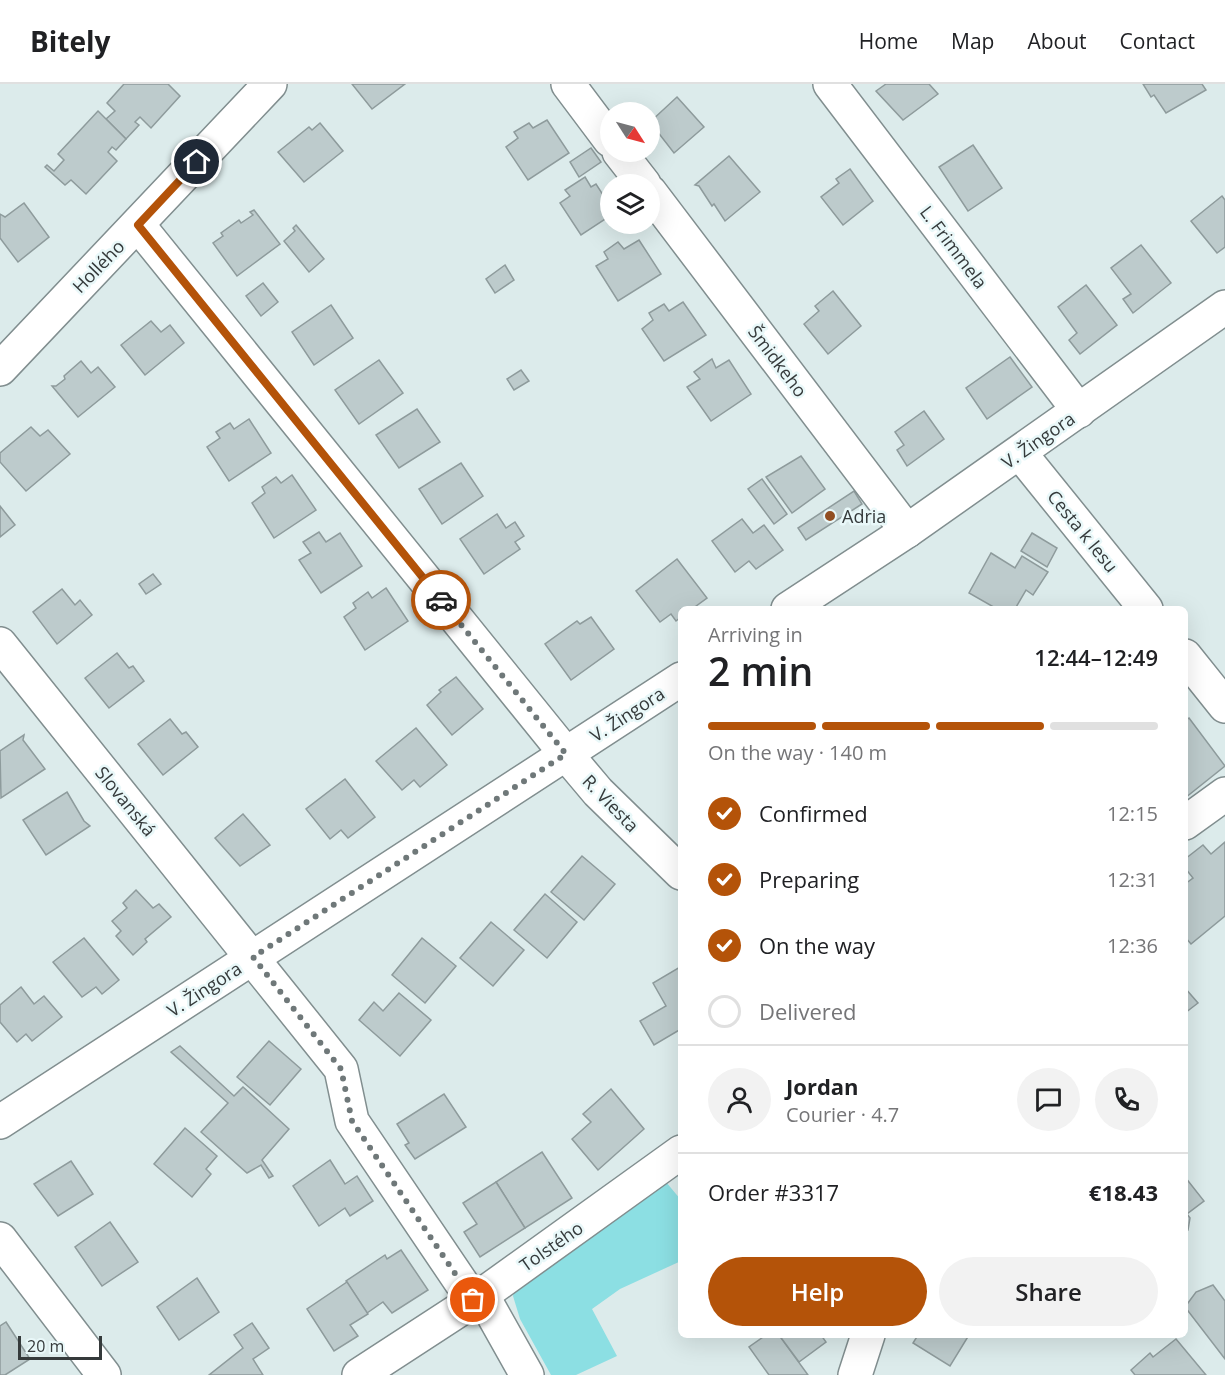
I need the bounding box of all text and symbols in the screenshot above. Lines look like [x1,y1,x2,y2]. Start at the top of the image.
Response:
text: Bitely [30,22,111,60]
text: Home [859,27,918,55]
text: Map [951,27,994,55]
text: About [1027,27,1087,55]
text: Contact [1120,27,1195,55]
north arrow [600,102,660,162]
map controls [600,102,660,234]
pin [171,136,222,187]
icon: home [180,145,213,178]
button: layers [600,174,660,234]
street label: L. Frimmela [915,201,993,293]
street label: Hollého [67,234,129,298]
street label: Šmidkeho [743,320,813,402]
street label: V. Žingora [997,406,1079,474]
street label: Cesta k lesu [1042,485,1124,577]
place label: Adria [842,504,886,528]
marker: Adria [823,509,837,523]
courier [411,570,471,630]
icon: car [425,584,458,617]
text: Arriving in [708,621,803,648]
text: 12:44–12:49 [1034,642,1158,672]
text: 2 min [708,644,813,697]
street label: V. Žingora [585,681,669,747]
text: On the way · 140 m [708,739,887,766]
street label: Slovanská [90,761,162,841]
street label: R. Viesta [578,769,644,837]
icon: check [708,797,741,830]
text: Confirmed [759,798,868,828]
text: 12:15 [1107,800,1158,827]
icon: check [708,863,741,896]
text: Preparing [759,864,859,894]
text: 12:31 [1107,866,1158,893]
icon: check [708,929,741,962]
text: On the way [759,930,875,960]
text: 12:36 [1107,932,1158,959]
street label: V. Žingora [162,956,246,1022]
text: Delivered [759,996,857,1026]
button: person [708,1068,771,1131]
button: chat [1017,1068,1080,1131]
button: phone [1095,1068,1158,1131]
text: Jordan [786,1071,859,1101]
text: Courier · 4.7 [786,1101,899,1128]
text: Order #3317 [708,1177,839,1207]
text: €18.43 [1089,1177,1158,1207]
street label: Tolstého [515,1215,587,1277]
button: Help [708,1257,927,1326]
button: Share [939,1257,1158,1326]
pin [447,1274,498,1325]
icon: bag [456,1283,489,1316]
scale bar [18,1333,102,1360]
text: 20 m [27,1335,64,1357]

